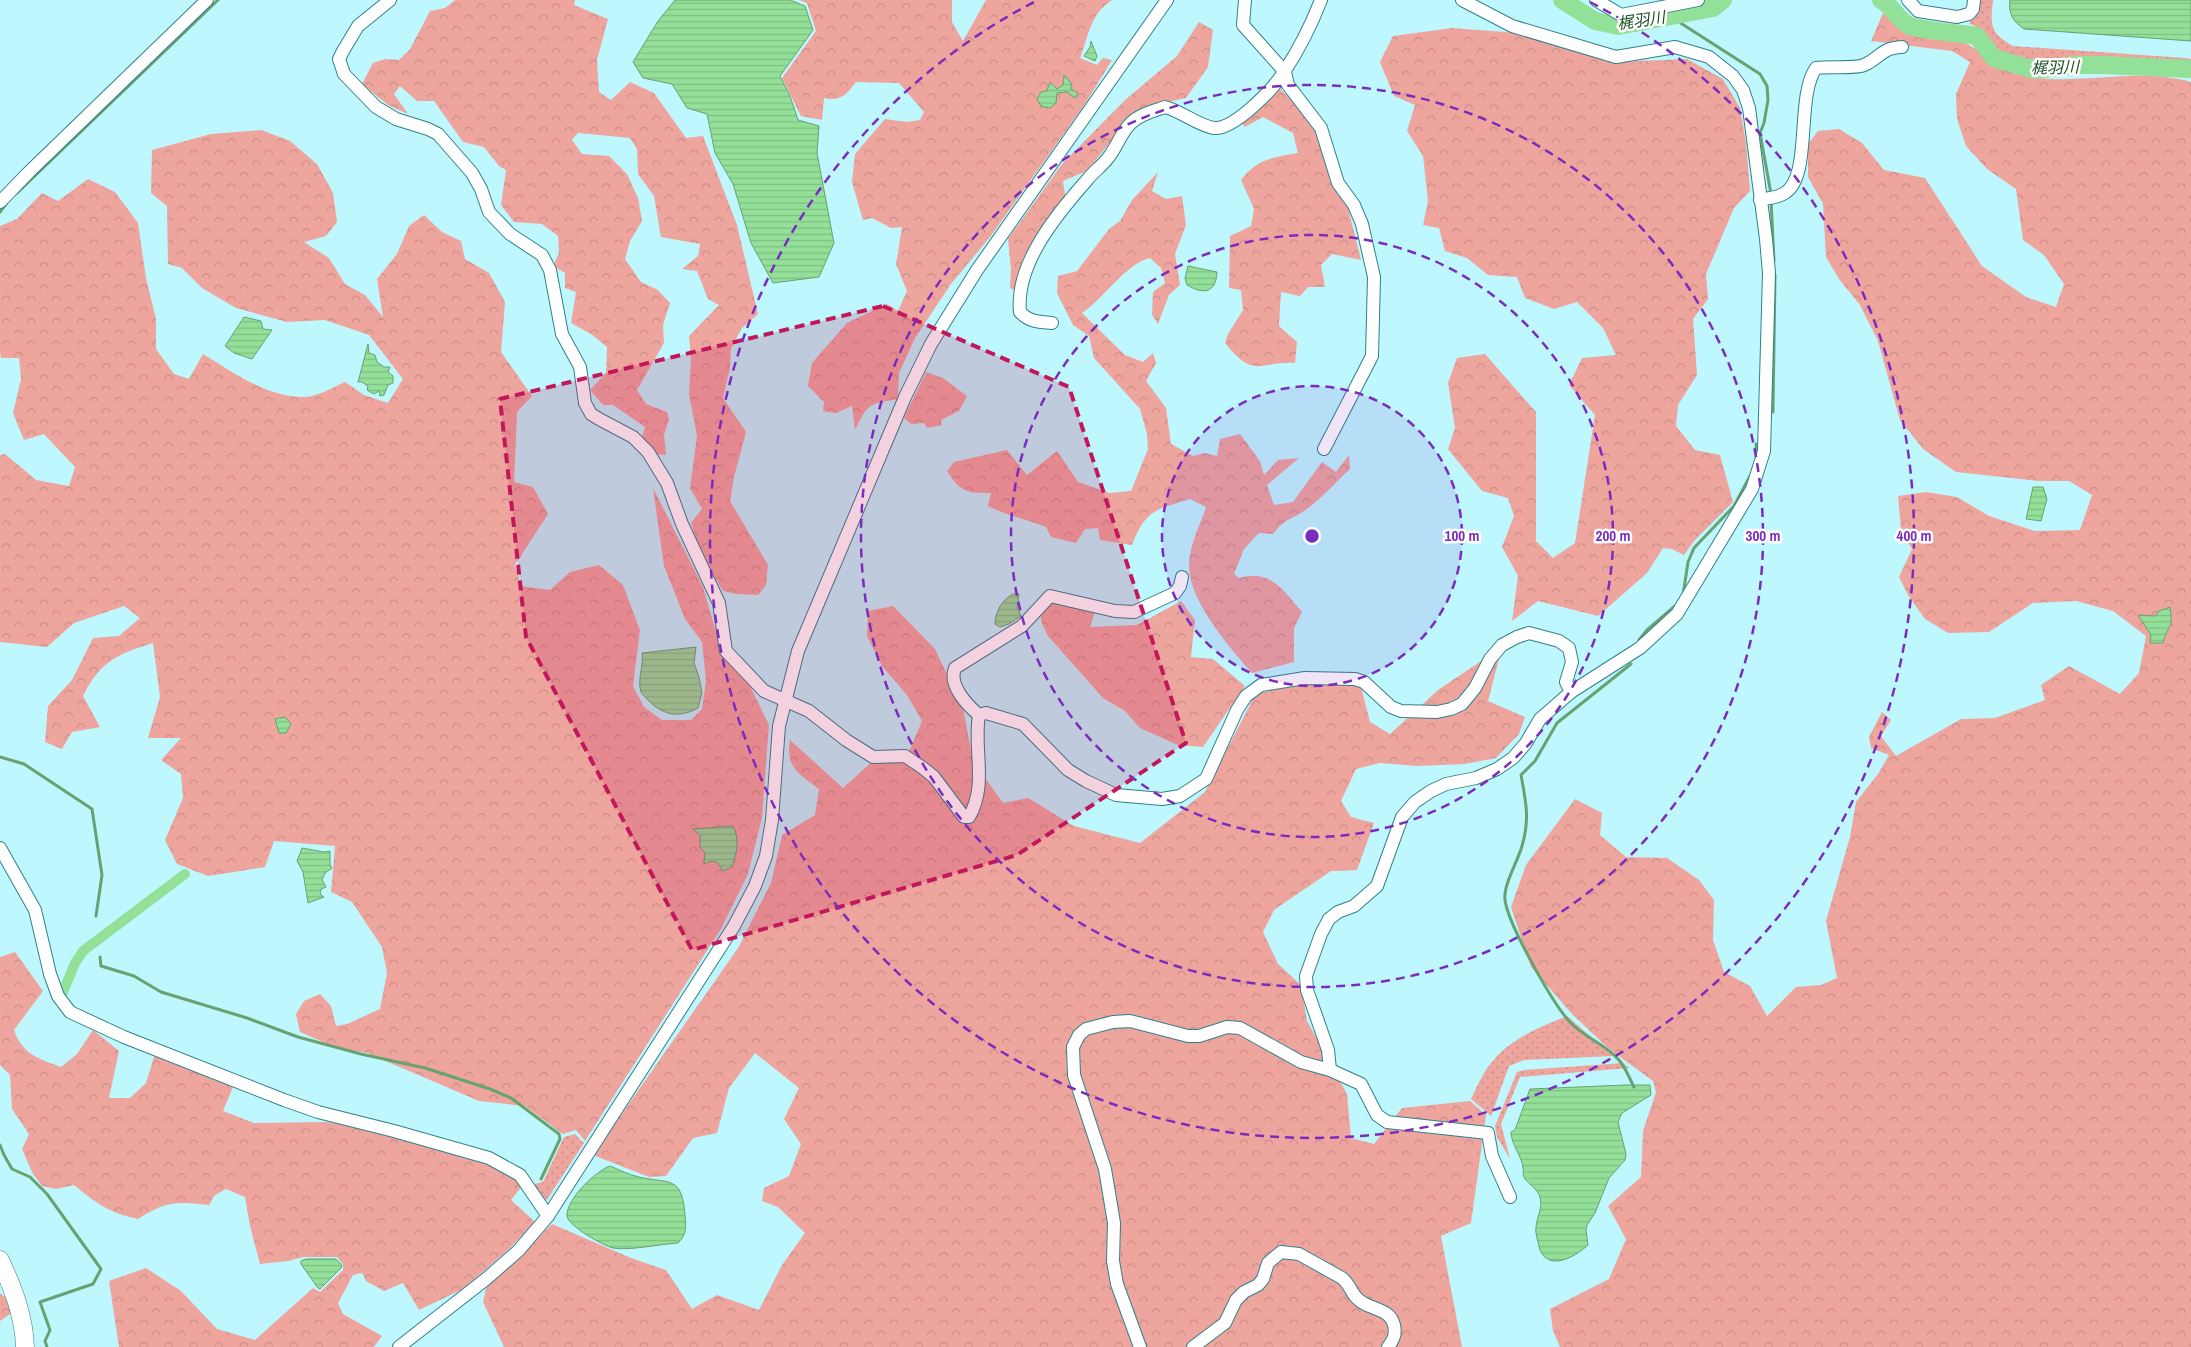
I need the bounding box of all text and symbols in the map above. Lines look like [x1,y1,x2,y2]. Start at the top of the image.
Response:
water label: 梶羽川 [1616,5,1668,34]
water label: 梶羽川 [2031,56,2081,78]
text: 100 m [1445,525,1479,546]
text: 200 m [1596,525,1630,546]
text: 300 m [1746,525,1780,546]
text: 400 m [1897,525,1931,546]
centre of rings [1303,527,1321,545]

